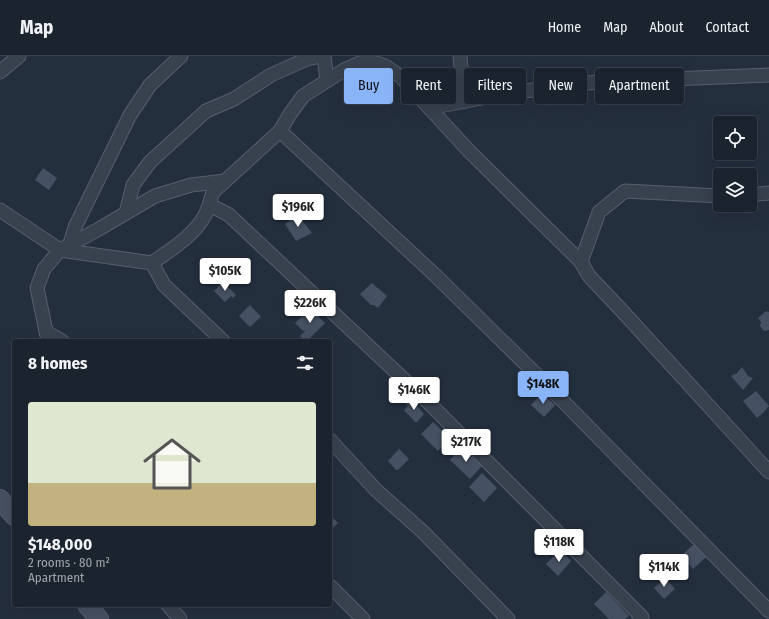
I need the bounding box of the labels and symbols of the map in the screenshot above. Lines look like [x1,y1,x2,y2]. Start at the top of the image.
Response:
pin: $196K [270,194,326,228]
pin: $105K [197,258,253,292]
pin: $226K [282,290,338,324]
pin: $148K [515,371,571,405]
pin: $146K [386,377,442,411]
pin: $217K [438,429,494,463]
pin: $118K [531,529,587,563]
pin: $114K [636,554,692,588]

